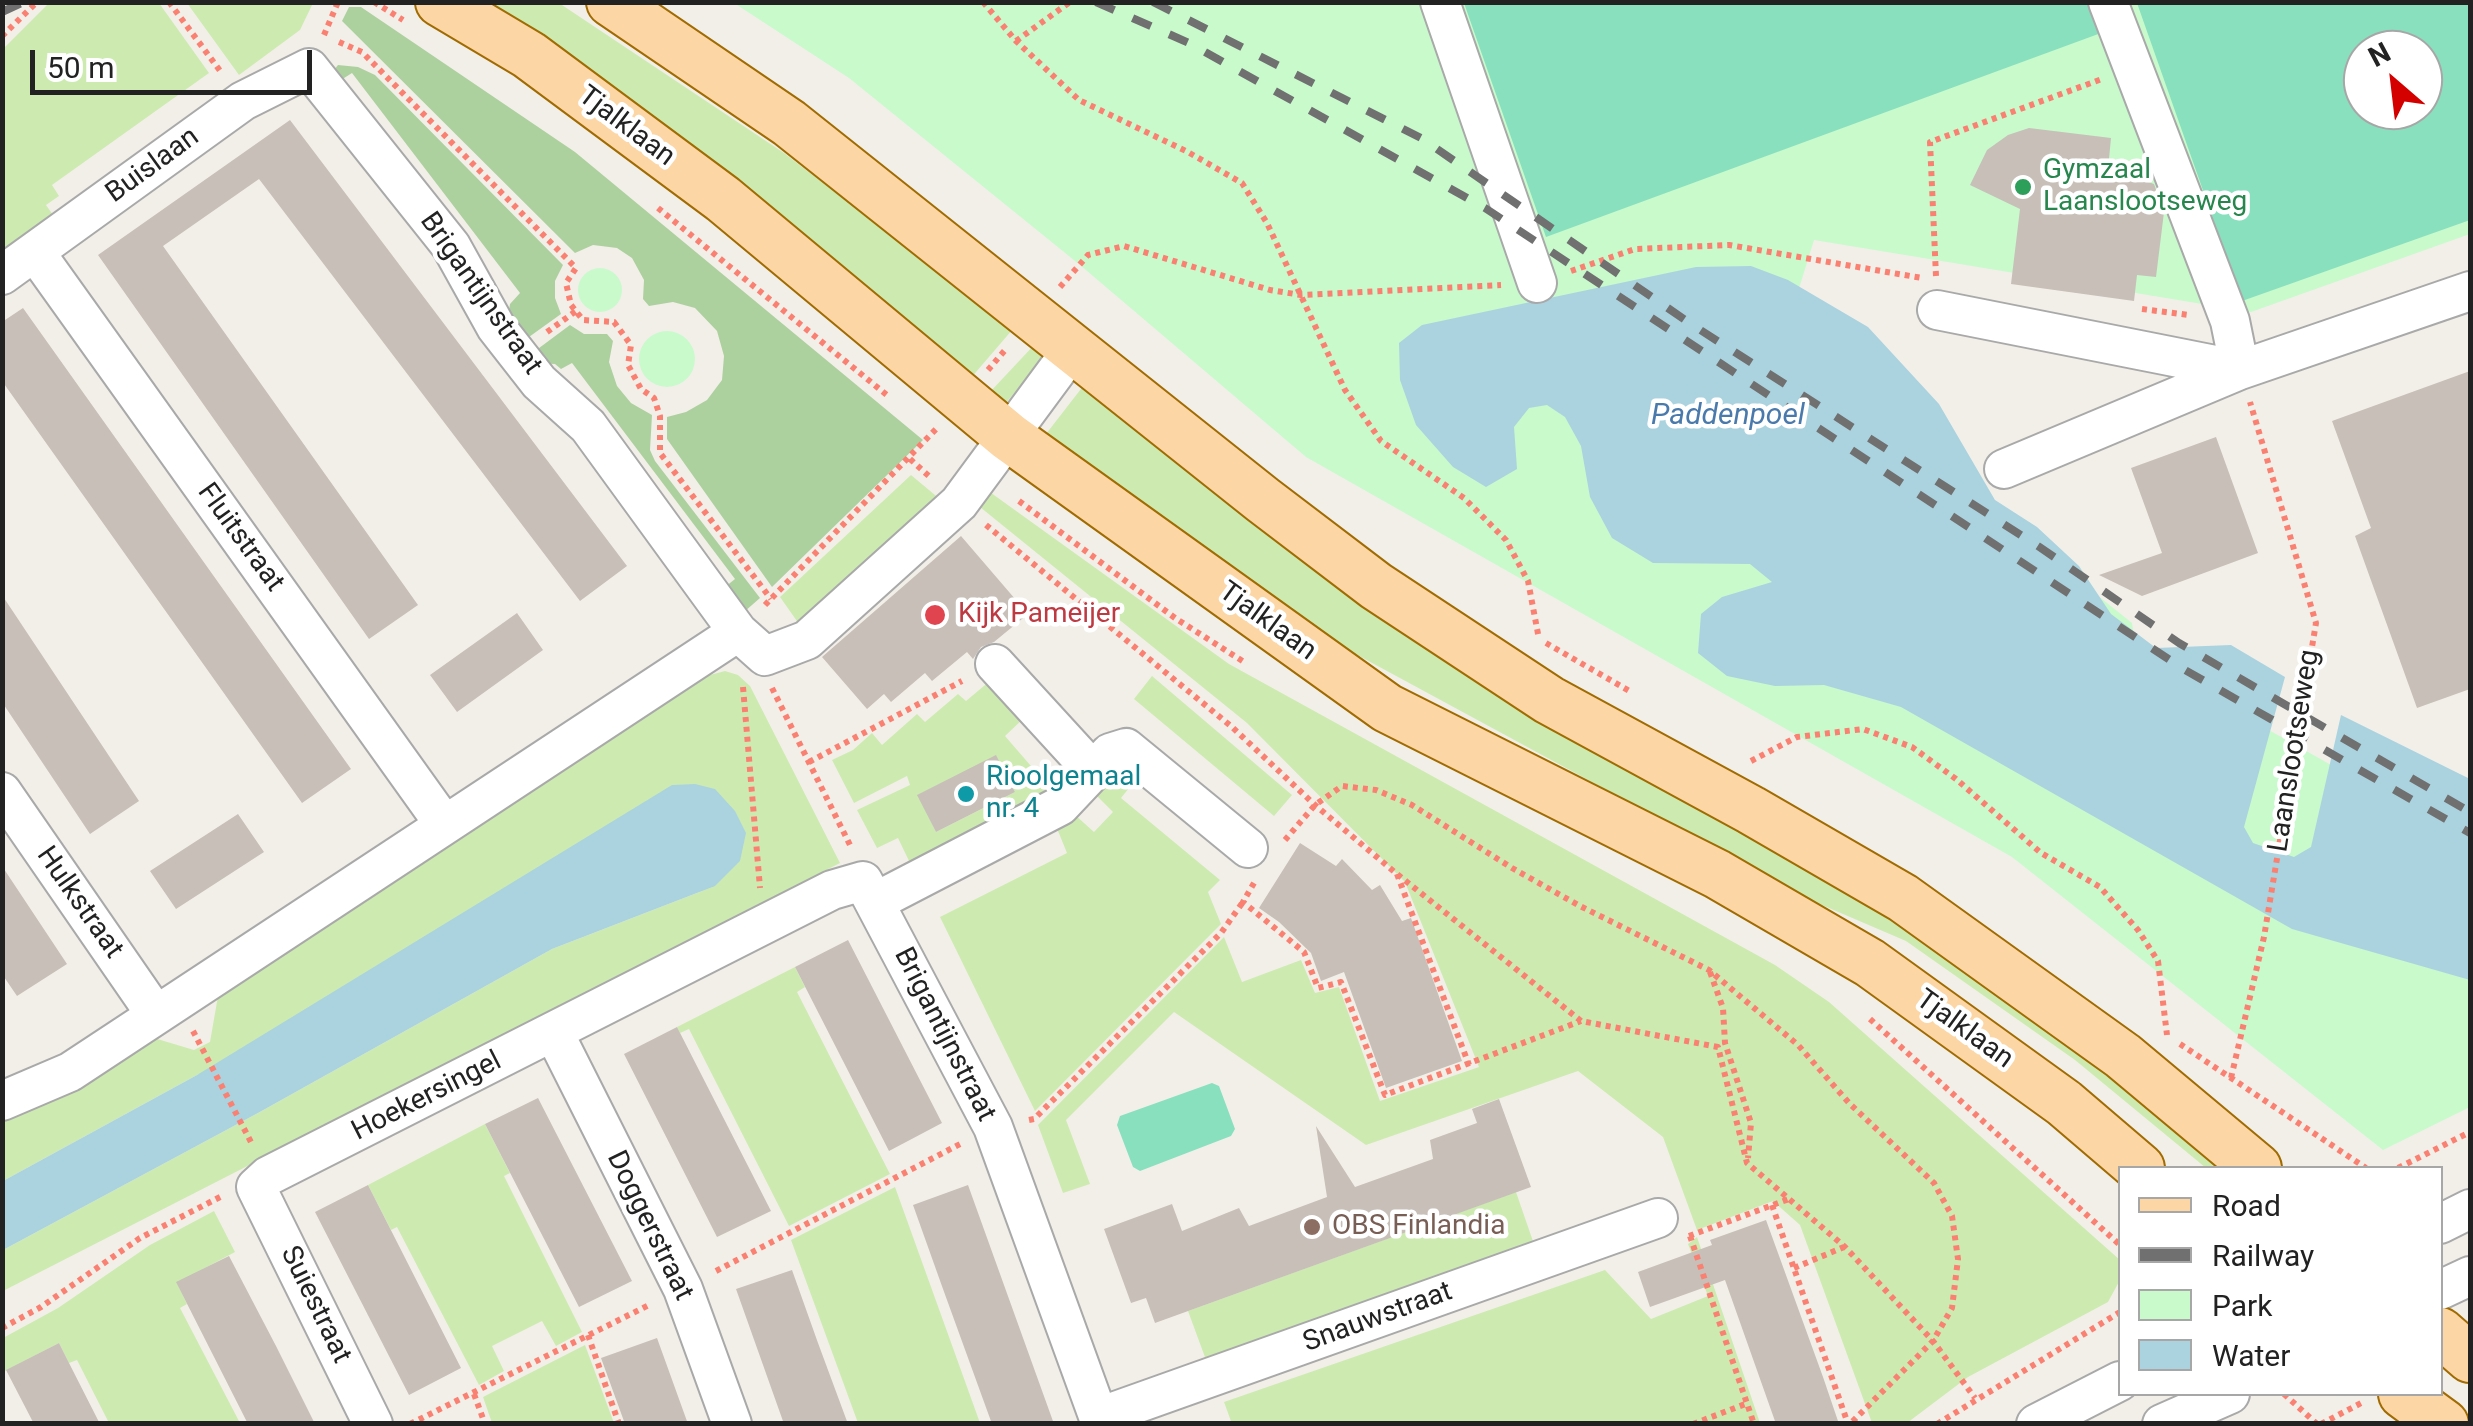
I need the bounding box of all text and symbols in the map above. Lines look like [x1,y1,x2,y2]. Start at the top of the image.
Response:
scale bar [35,30,318,92]
north arrow [2343,30,2443,130]
text: N [2363,36,2396,74]
text: 50 m [47,50,114,85]
street label: Tjalklaan [571,80,681,174]
street label: Buislaan [100,121,206,211]
place label: Gymzaal Laanslootseweg [2043,154,2247,220]
marker: Gymzaal Laanslootseweg [2012,176,2034,198]
street label: Brigantijnstraat [412,206,548,382]
water label: Paddenpoel [1651,398,1805,434]
street label: Fluitstraat [189,477,291,599]
street label: Tjalklaan [1212,575,1322,669]
place label: Kijk Pameijer [958,598,1120,632]
marker: Kijk Pameijer [922,602,948,628]
street label: Laanslootseweg [2262,647,2328,855]
place label: Rioolgemaal nr. 4 [986,761,1141,827]
marker: Rioolgemaal nr. 4 [955,783,977,805]
street label: Hulkstraat [28,841,130,965]
street label: Brigantijnstraat [886,943,1002,1127]
street label: Tjalklaan [1909,983,2019,1077]
street label: Hoekersingel [347,1045,507,1149]
street label: Doggerstraat [598,1146,700,1306]
legend [2118,1166,2443,1396]
text: Road [2212,1188,2281,1223]
place label: OBS Finlandia [1332,1210,1505,1244]
marker: OBS Finlandia [1301,1216,1323,1238]
text: Railway [2212,1238,2314,1273]
street label: Suiestraat [272,1241,358,1369]
street label: Snauwstraat [1299,1276,1457,1360]
text: Park [2212,1288,2272,1323]
text: Water [2212,1338,2290,1373]

